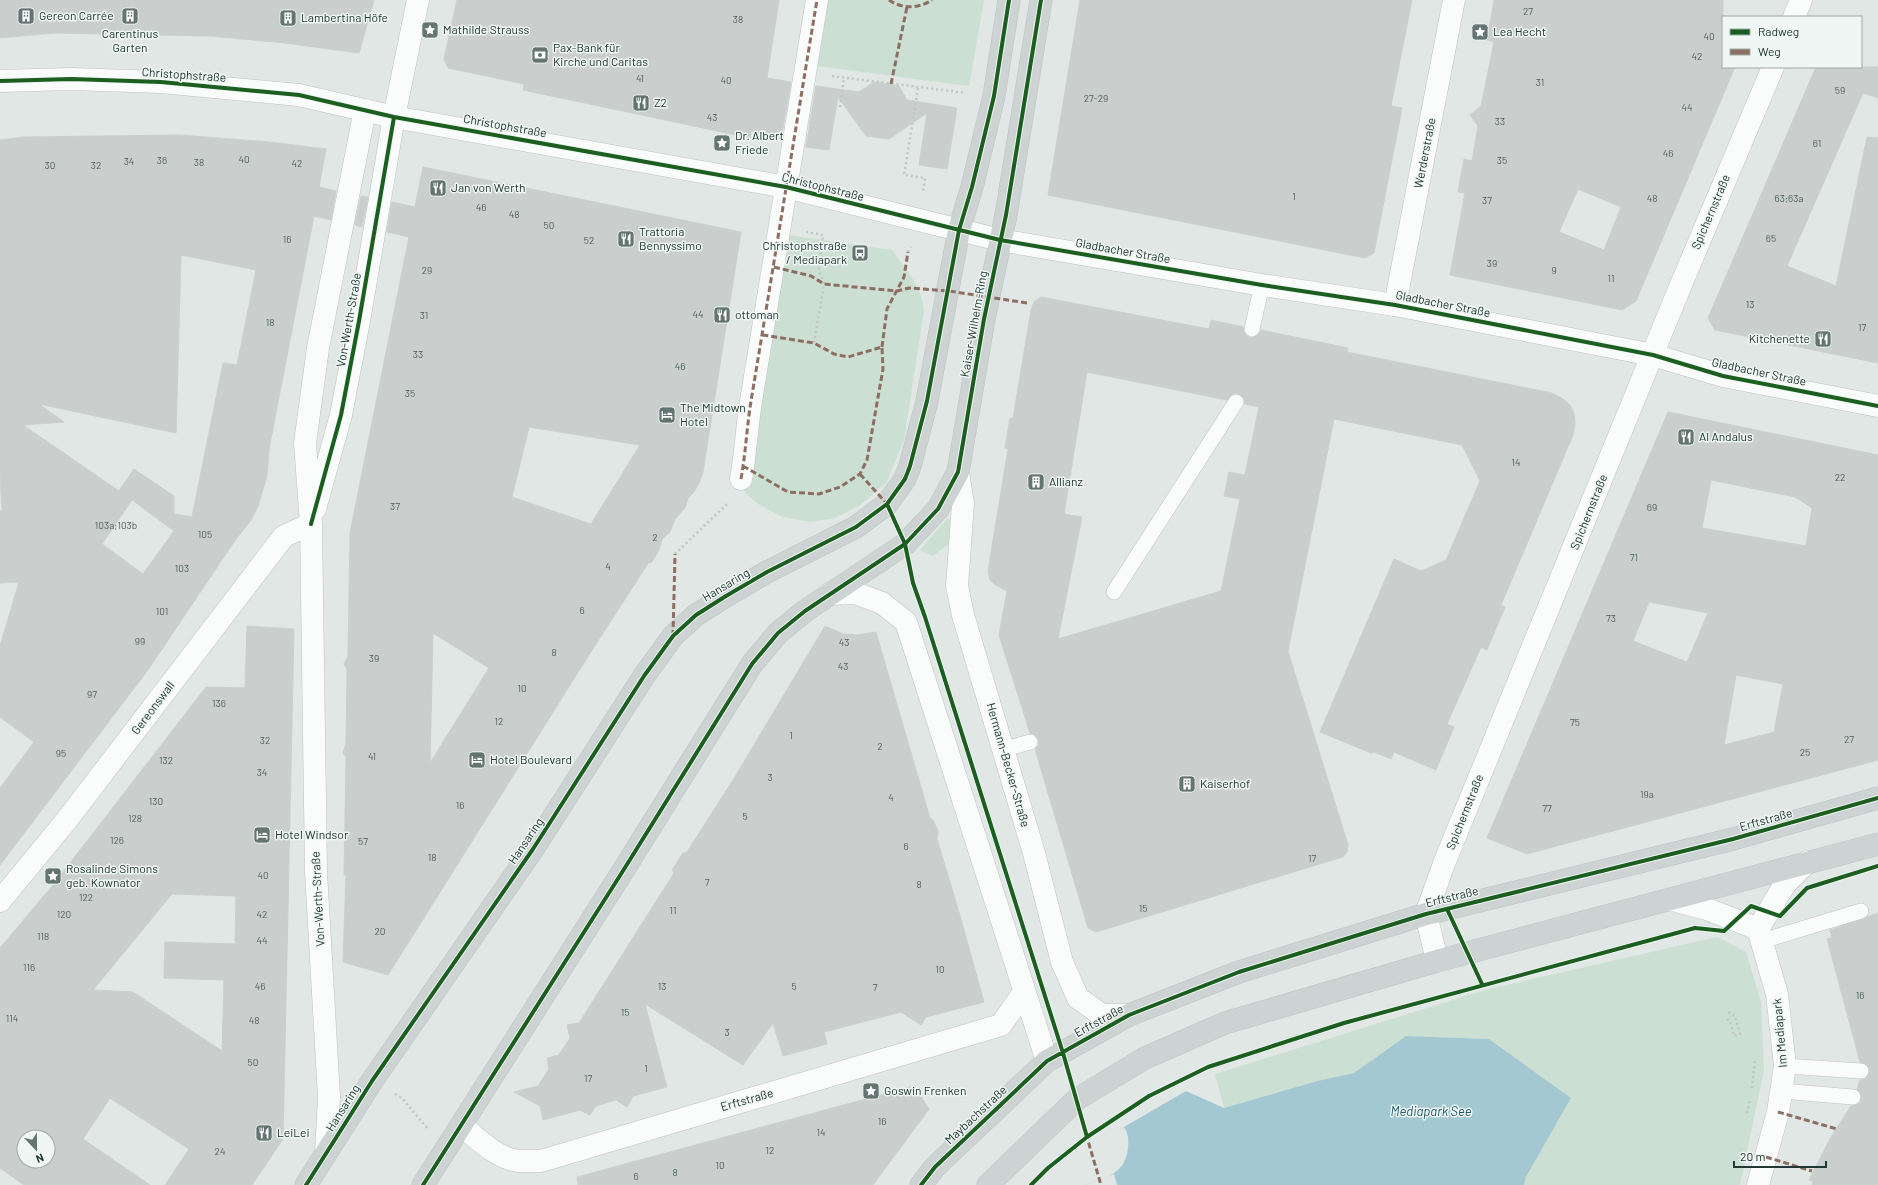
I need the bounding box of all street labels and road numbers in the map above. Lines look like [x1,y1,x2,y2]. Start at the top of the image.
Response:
street label: Christophstraße [141,64,227,84]
street label: Christophstraße [462,111,548,139]
street label: Werderstraße [1410,116,1438,189]
street label: Christophstraße [781,169,866,203]
street label: Spichernstraße [1688,172,1732,251]
street label: Gladbacher Straße [1075,235,1172,265]
street label: Kaiser-Wilhelm-Ring [957,270,989,378]
street label: Von-Werth-Straße [333,272,363,368]
street label: Gladbacher Straße [1395,287,1492,319]
street label: Gladbacher Straße [1711,354,1808,388]
street label: Spichernstraße [1567,472,1610,551]
street label: Hansaring [699,565,752,604]
street label: Gereonswall [128,678,177,737]
street label: Hermann-Becker-Straße [985,701,1033,828]
street label: Spichernstraße [1443,772,1486,851]
street label: Erftstraße [1738,805,1794,833]
street label: Hansaring [505,815,546,866]
street label: Von-Werth-Straße [308,851,326,947]
street label: Erftstraße [1424,883,1480,909]
street label: Im Mediapark [1769,998,1789,1068]
street label: Erftstraße [1071,1001,1126,1039]
street label: Hansaring [322,1081,362,1134]
street label: Maybachstraße [942,1082,1009,1146]
street label: Erftstraße [719,1085,775,1113]

